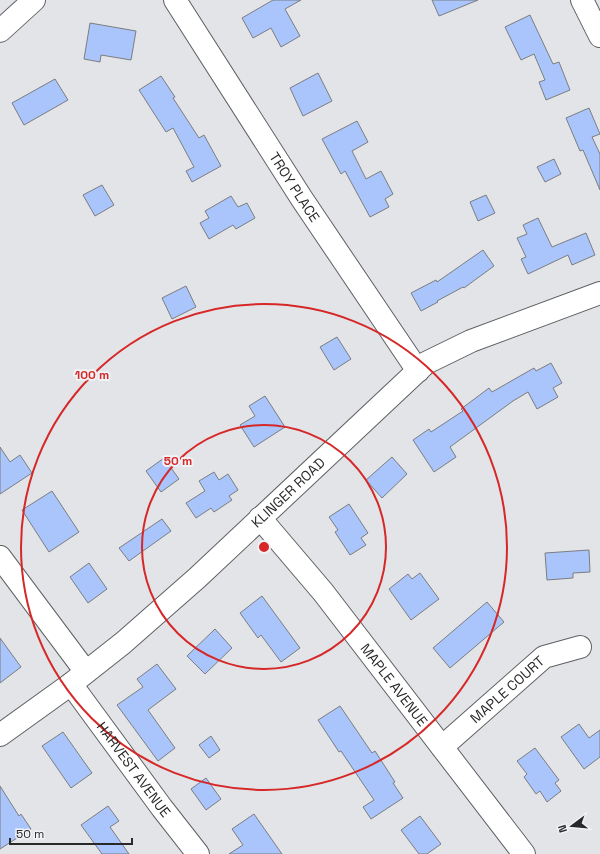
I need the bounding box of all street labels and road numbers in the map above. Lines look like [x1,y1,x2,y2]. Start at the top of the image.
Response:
street label: TROY PLACE [265,149,324,225]
street label: KLINGER ROAD [247,454,329,532]
street label: MAPLE AVENUE [357,640,432,730]
street label: MAPLE COURT [466,652,548,727]
street label: HARVEST AVENUE [93,718,175,821]

